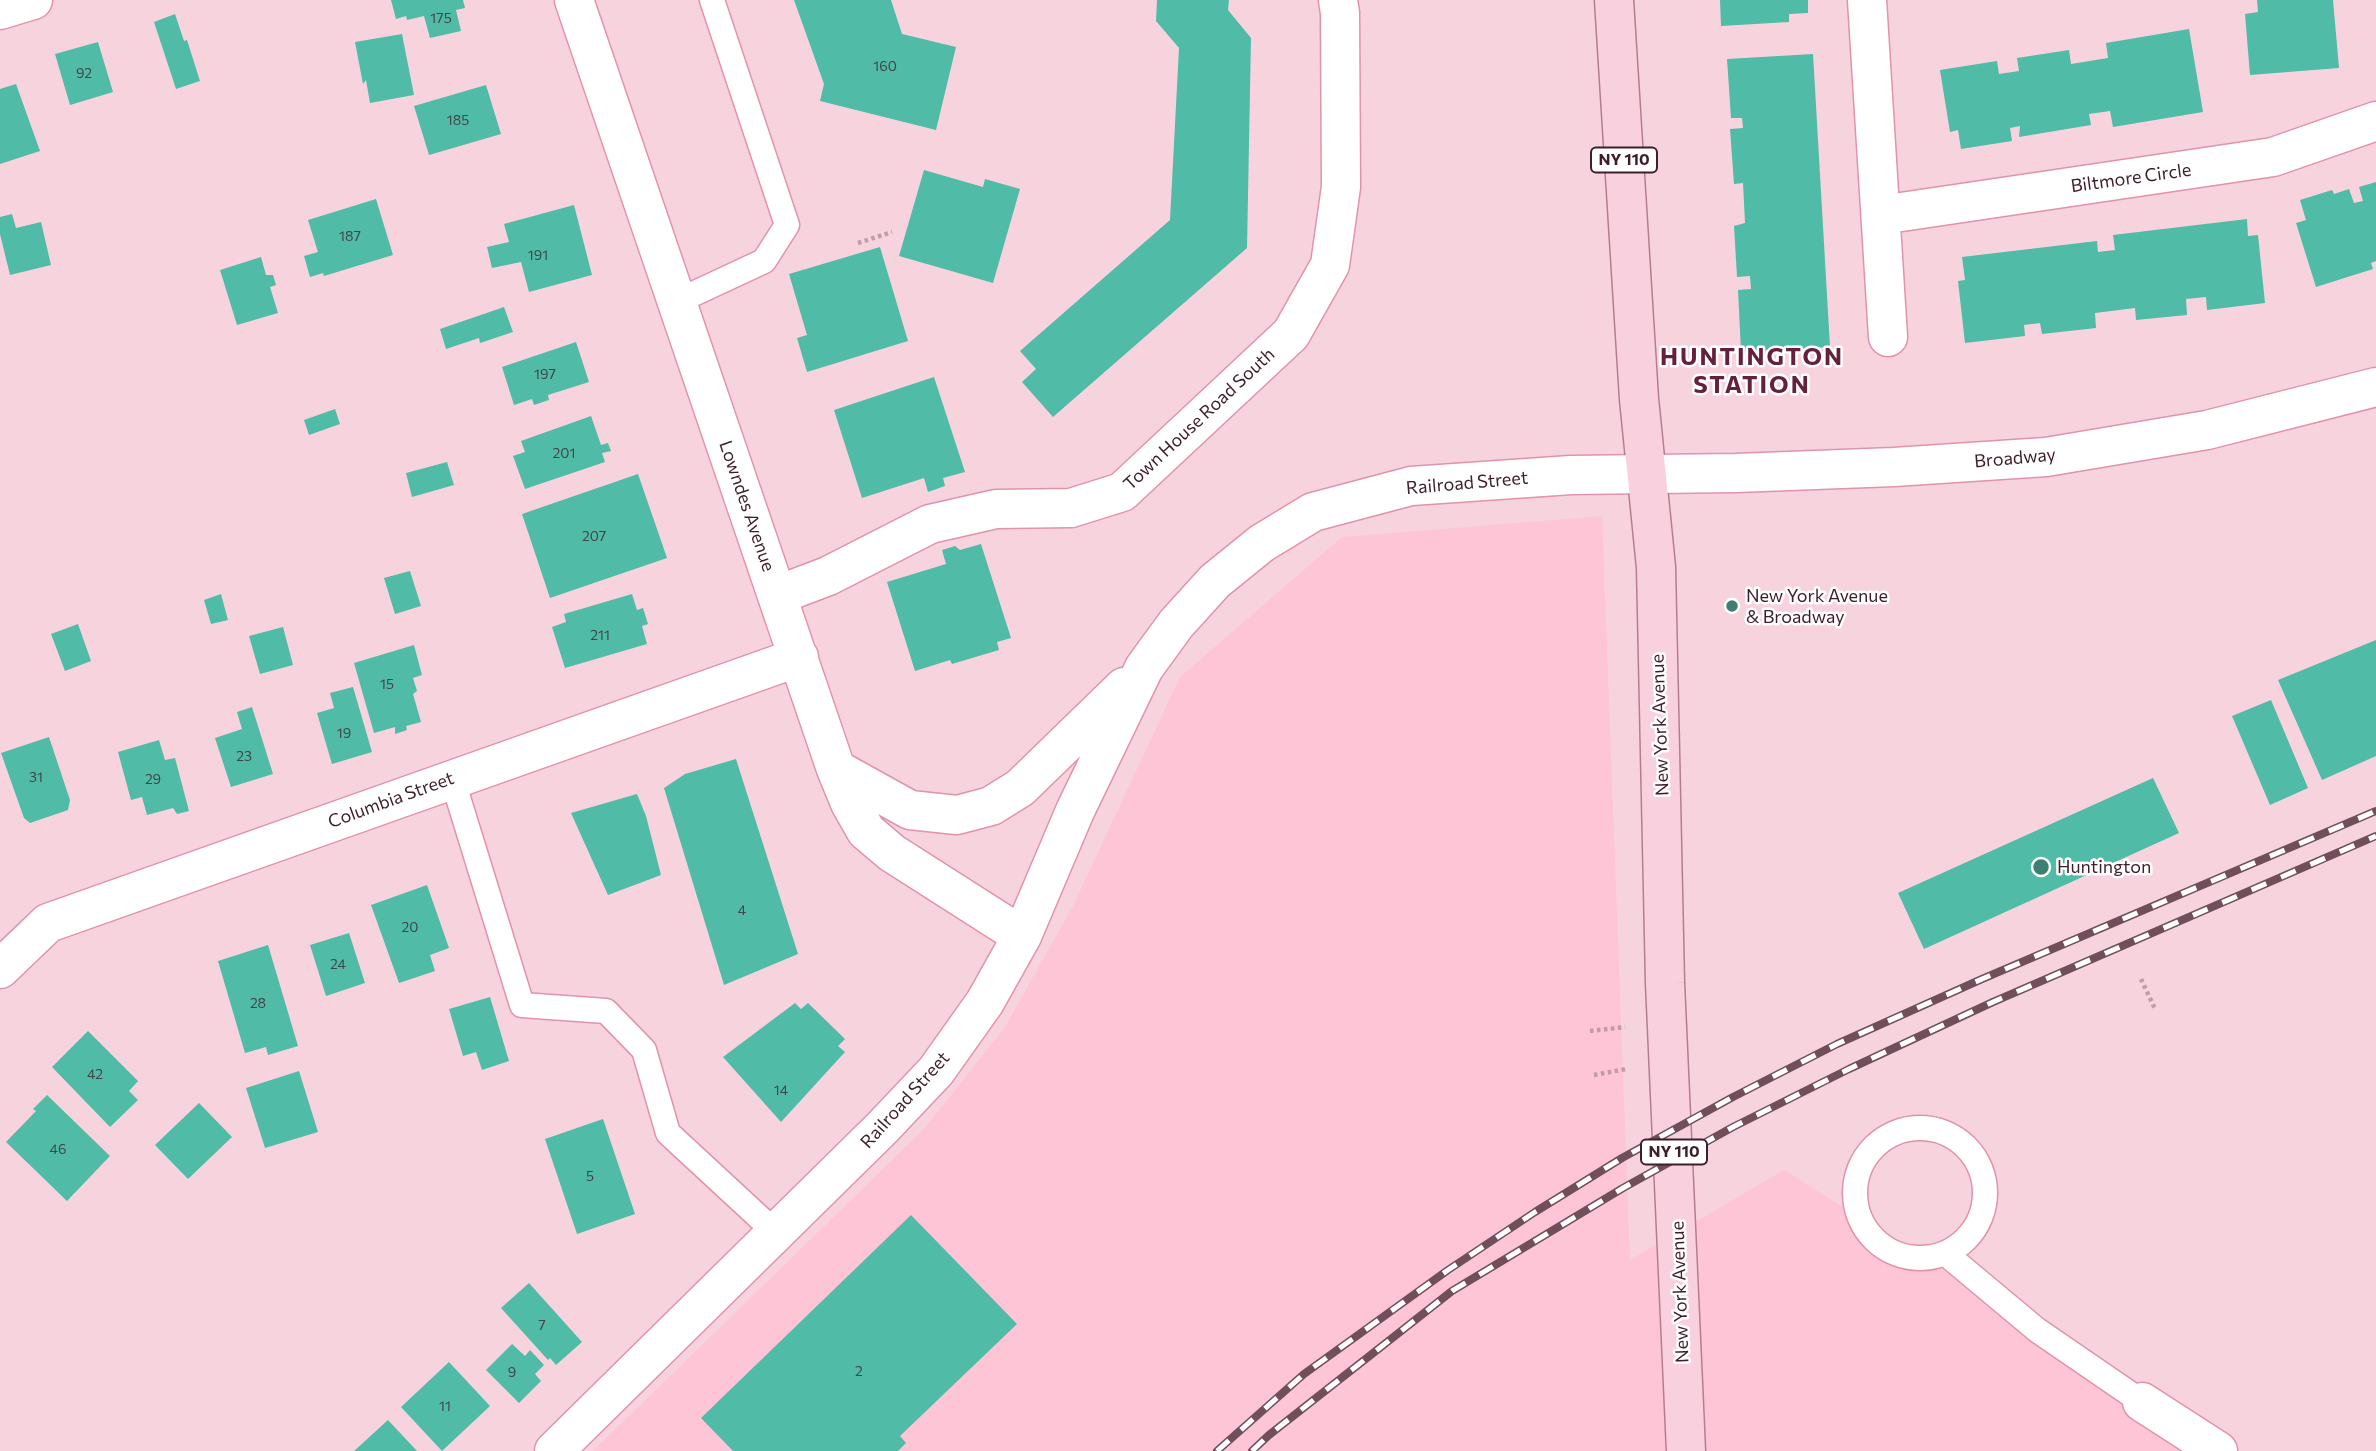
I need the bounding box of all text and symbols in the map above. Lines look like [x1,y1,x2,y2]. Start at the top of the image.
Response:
house number: 175 [430,10,452,26]
house number: 160 [873,58,897,74]
house number: 92 [76,65,92,81]
house number: 185 [447,112,469,128]
road number: NY 110 [1591,148,1657,172]
street label: Biltmore Circle [2069,159,2193,197]
house number: 187 [339,228,361,244]
house number: 191 [528,247,548,263]
street label: Town House Road South [1119,343,1279,495]
district label: HUNTINGTON STATION [1661,343,1843,399]
house number: 197 [534,366,556,382]
street label: Lowndes Avenue [714,438,780,574]
street label: Broadway [1973,444,2057,472]
house number: 201 [553,445,575,461]
street label: Railroad Street [1405,467,1529,499]
house number: 207 [582,528,606,544]
place label: New York Avenue & Broadway [1746,585,1888,628]
marker: New York Avenue & Broadway [1724,598,1740,614]
house number: 211 [590,627,610,643]
street label: New York Avenue [1647,654,1673,796]
house number: 15 [380,676,394,692]
house number: 19 [337,725,351,741]
house number: 23 [236,748,252,764]
street label: Columbia Street [325,767,457,833]
house number: 31 [29,769,43,785]
house number: 29 [145,771,161,787]
place label: Huntington [2057,856,2151,878]
marker: Huntington [2031,857,2051,877]
house number: 4 [738,902,746,918]
house number: 20 [402,919,418,935]
house number: 24 [330,956,346,972]
house number: 28 [250,995,266,1011]
street label: Railroad Street [856,1047,954,1153]
house number: 42 [87,1066,103,1082]
house number: 14 [774,1082,788,1098]
road number: NY 110 [1641,1140,1707,1164]
house number: 46 [50,1141,66,1157]
house number: 5 [586,1168,594,1184]
street label: New York Avenue [1667,1221,1693,1363]
house number: 7 [538,1317,546,1333]
house number: 2 [855,1363,863,1379]
house number: 9 [508,1364,516,1380]
house number: 11 [439,1398,451,1414]

